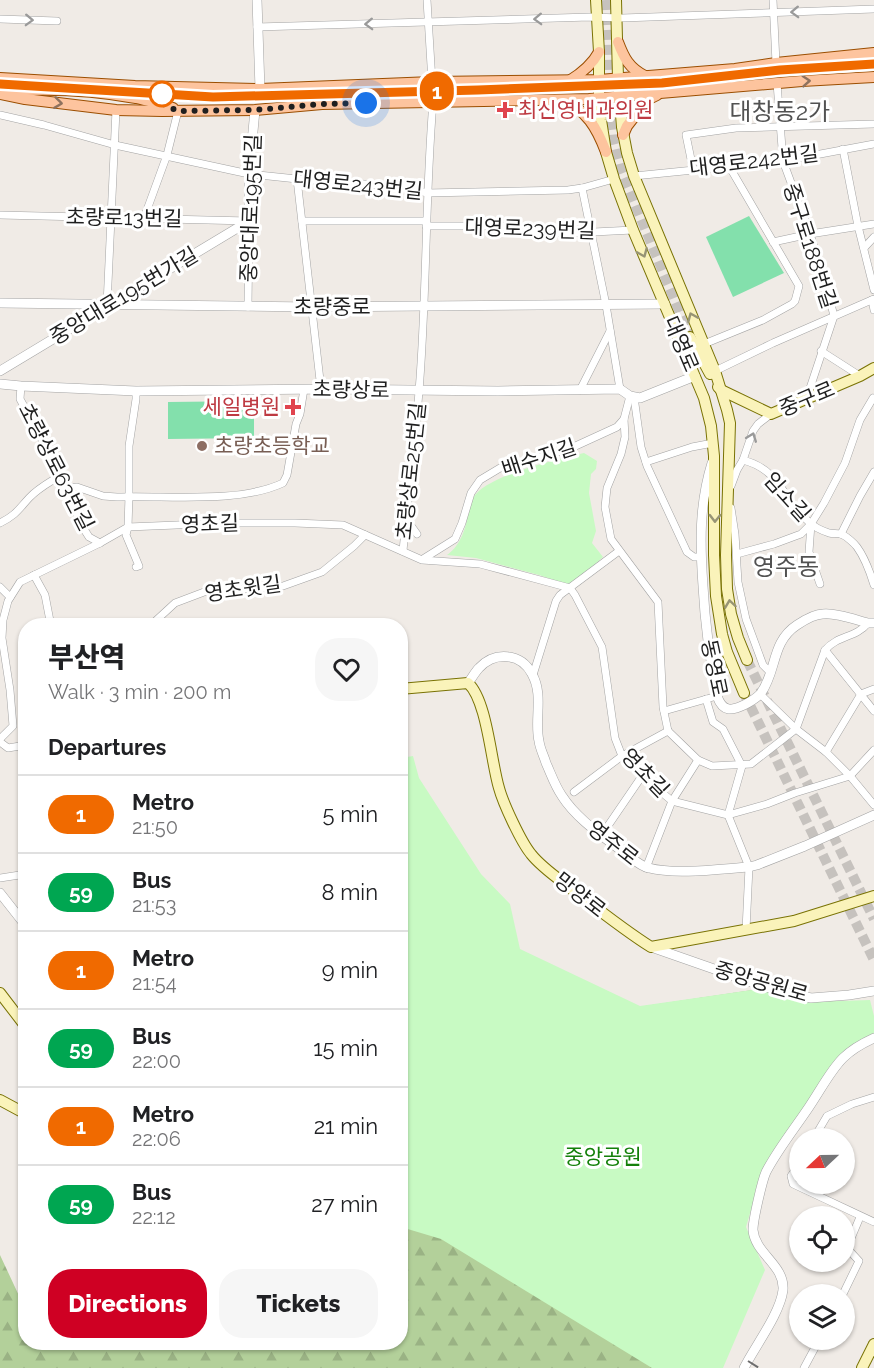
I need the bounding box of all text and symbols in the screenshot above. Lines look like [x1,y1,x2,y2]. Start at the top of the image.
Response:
one-way arrow [790,5,799,18]
one-way arrow [534,13,543,25]
one-way arrow [24,14,33,26]
one-way arrow [365,18,374,30]
line badge: 1 [418,72,456,110]
one-way arrow [801,75,810,88]
text: 1 [432,79,442,104]
unlabelled marker [149,81,175,107]
your location [351,88,381,118]
one-way arrow [53,96,62,109]
place label: 최신영내과의원 [518,97,653,122]
district label: 대창동2가 [730,97,830,126]
marker: 최신영내과의원 [496,101,514,119]
street label: 중앙대로195번길 [235,133,266,283]
street label: 대영로242번길 [688,140,820,181]
street label: 대영로243번길 [292,165,424,204]
street label: 중구로188번길 [778,180,843,312]
street label: 초량로13번길 [65,204,183,231]
street label: 대영로239번길 [464,214,596,243]
street label: 중앙대로195번가길 [45,242,202,350]
one-way arrow [635,246,647,257]
street label: 초량중로 [293,294,371,319]
street label: 대영로 [659,312,704,375]
one-way arrow [687,312,699,323]
street label: 초량상로 [312,376,390,403]
street label: 중구로 [775,376,838,421]
place label: 세일병원 [203,394,280,419]
marker: 세일병원 [284,398,302,416]
street label: 초량상로63번길 [14,399,99,535]
street label: 초량상로25번길 [391,401,430,541]
place label: 초량초등학교 [214,433,330,458]
one-way arrow [745,433,757,444]
street label: 배수지길 [498,434,579,481]
marker: 초량초등학교 [195,439,209,453]
street label: 임소길 [759,467,816,527]
street label: 영초길 [181,510,239,537]
one-way arrow [708,514,721,523]
district label: 영주동 [753,552,819,581]
street label: 영초윗길 [203,571,283,606]
one-way arrow [724,600,736,609]
street label: 동영로 [696,637,733,699]
button: heart [315,638,378,701]
text: 부산역 [48,641,125,674]
text: Walk · 3 min · 200 m [48,680,231,704]
text: Departures [48,734,166,760]
street label: 영초길 [616,743,674,802]
text: Metro [132,789,194,815]
text: 5 min [323,801,378,827]
text: 1 [76,802,86,827]
text: 21:50 [132,815,178,839]
street label: 영주로 [583,815,644,870]
text: Bus [132,867,171,893]
street label: 망양로 [550,867,611,922]
text: 8 min [322,879,378,905]
text: 59 [69,880,93,905]
text: 21:53 [132,893,176,917]
text: Metro [132,945,194,971]
street label: 중앙공원로 [711,956,811,1007]
text: 9 min [322,957,378,983]
text: 1 [76,958,86,983]
text: 21:54 [132,971,177,995]
text: Bus [132,1023,171,1049]
text: 15 min [313,1035,378,1061]
text: 59 [69,1036,93,1061]
text: 22:00 [132,1049,181,1073]
text: Metro [132,1101,194,1127]
text: 21 min [314,1113,378,1139]
text: 1 [76,1114,86,1139]
text: 22:06 [132,1127,181,1151]
north arrow [789,1128,855,1194]
map controls [789,1128,855,1350]
park label: 중앙공원 [564,1144,642,1169]
text: Bus [132,1179,171,1205]
text: 27 min [311,1191,378,1217]
text: 59 [69,1192,93,1217]
text: 22:12 [132,1205,176,1229]
button: locate [789,1206,855,1272]
button: Directions [48,1269,207,1338]
button: Tickets [219,1269,378,1338]
button: layers [789,1284,855,1350]

